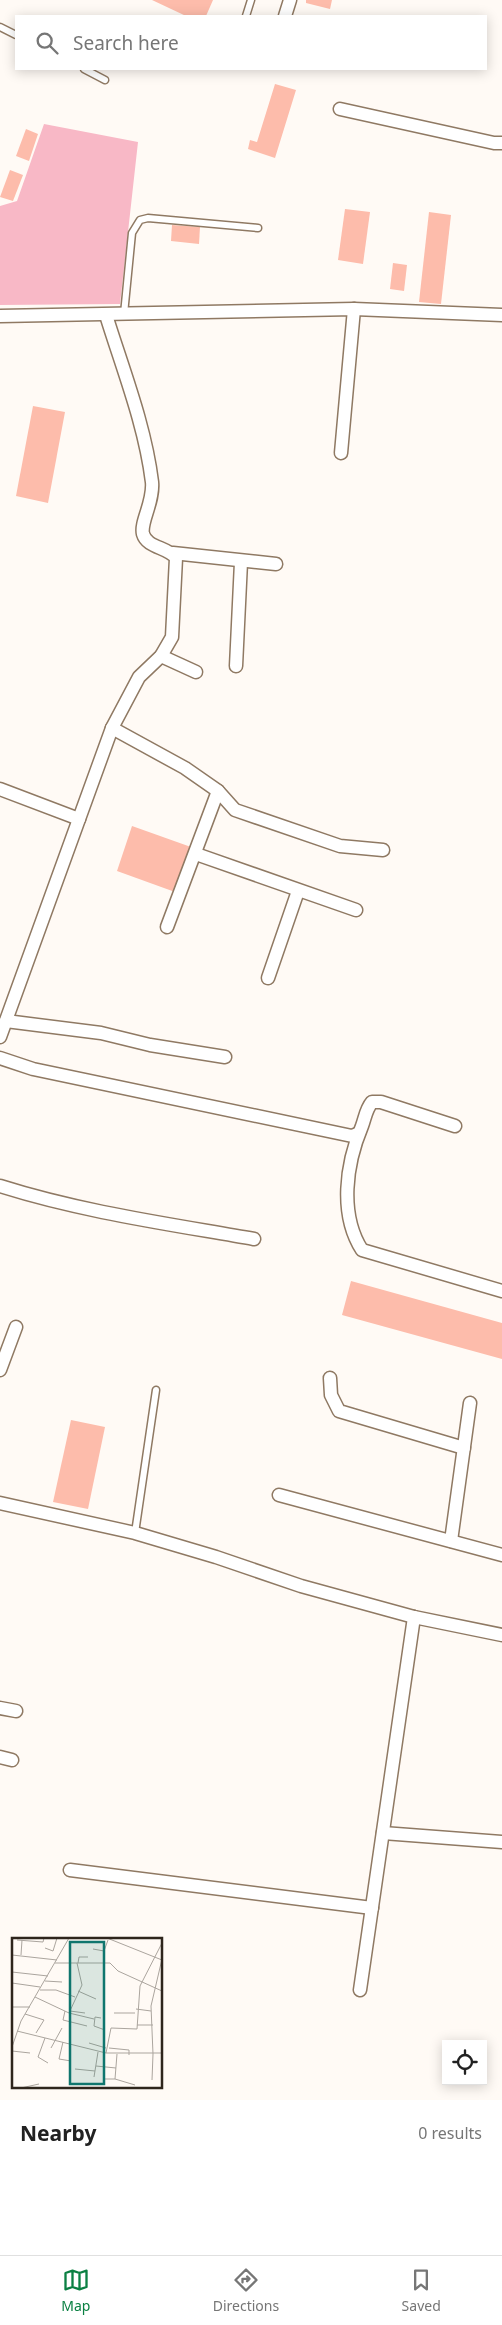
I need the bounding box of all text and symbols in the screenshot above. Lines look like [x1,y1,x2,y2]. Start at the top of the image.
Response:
search box [15,15,487,70]
icon: search [33,29,61,57]
text: Search here [73,30,179,56]
inset map [12,1938,162,2088]
map controls [442,2040,487,2085]
button: locate [442,2040,487,2085]
text: Nearby [20,2119,96,2147]
text: 0 results [418,2122,482,2144]
tab: Map [61,2266,90,2315]
tab: Directions [213,2266,279,2315]
tab: Saved [402,2266,441,2315]

